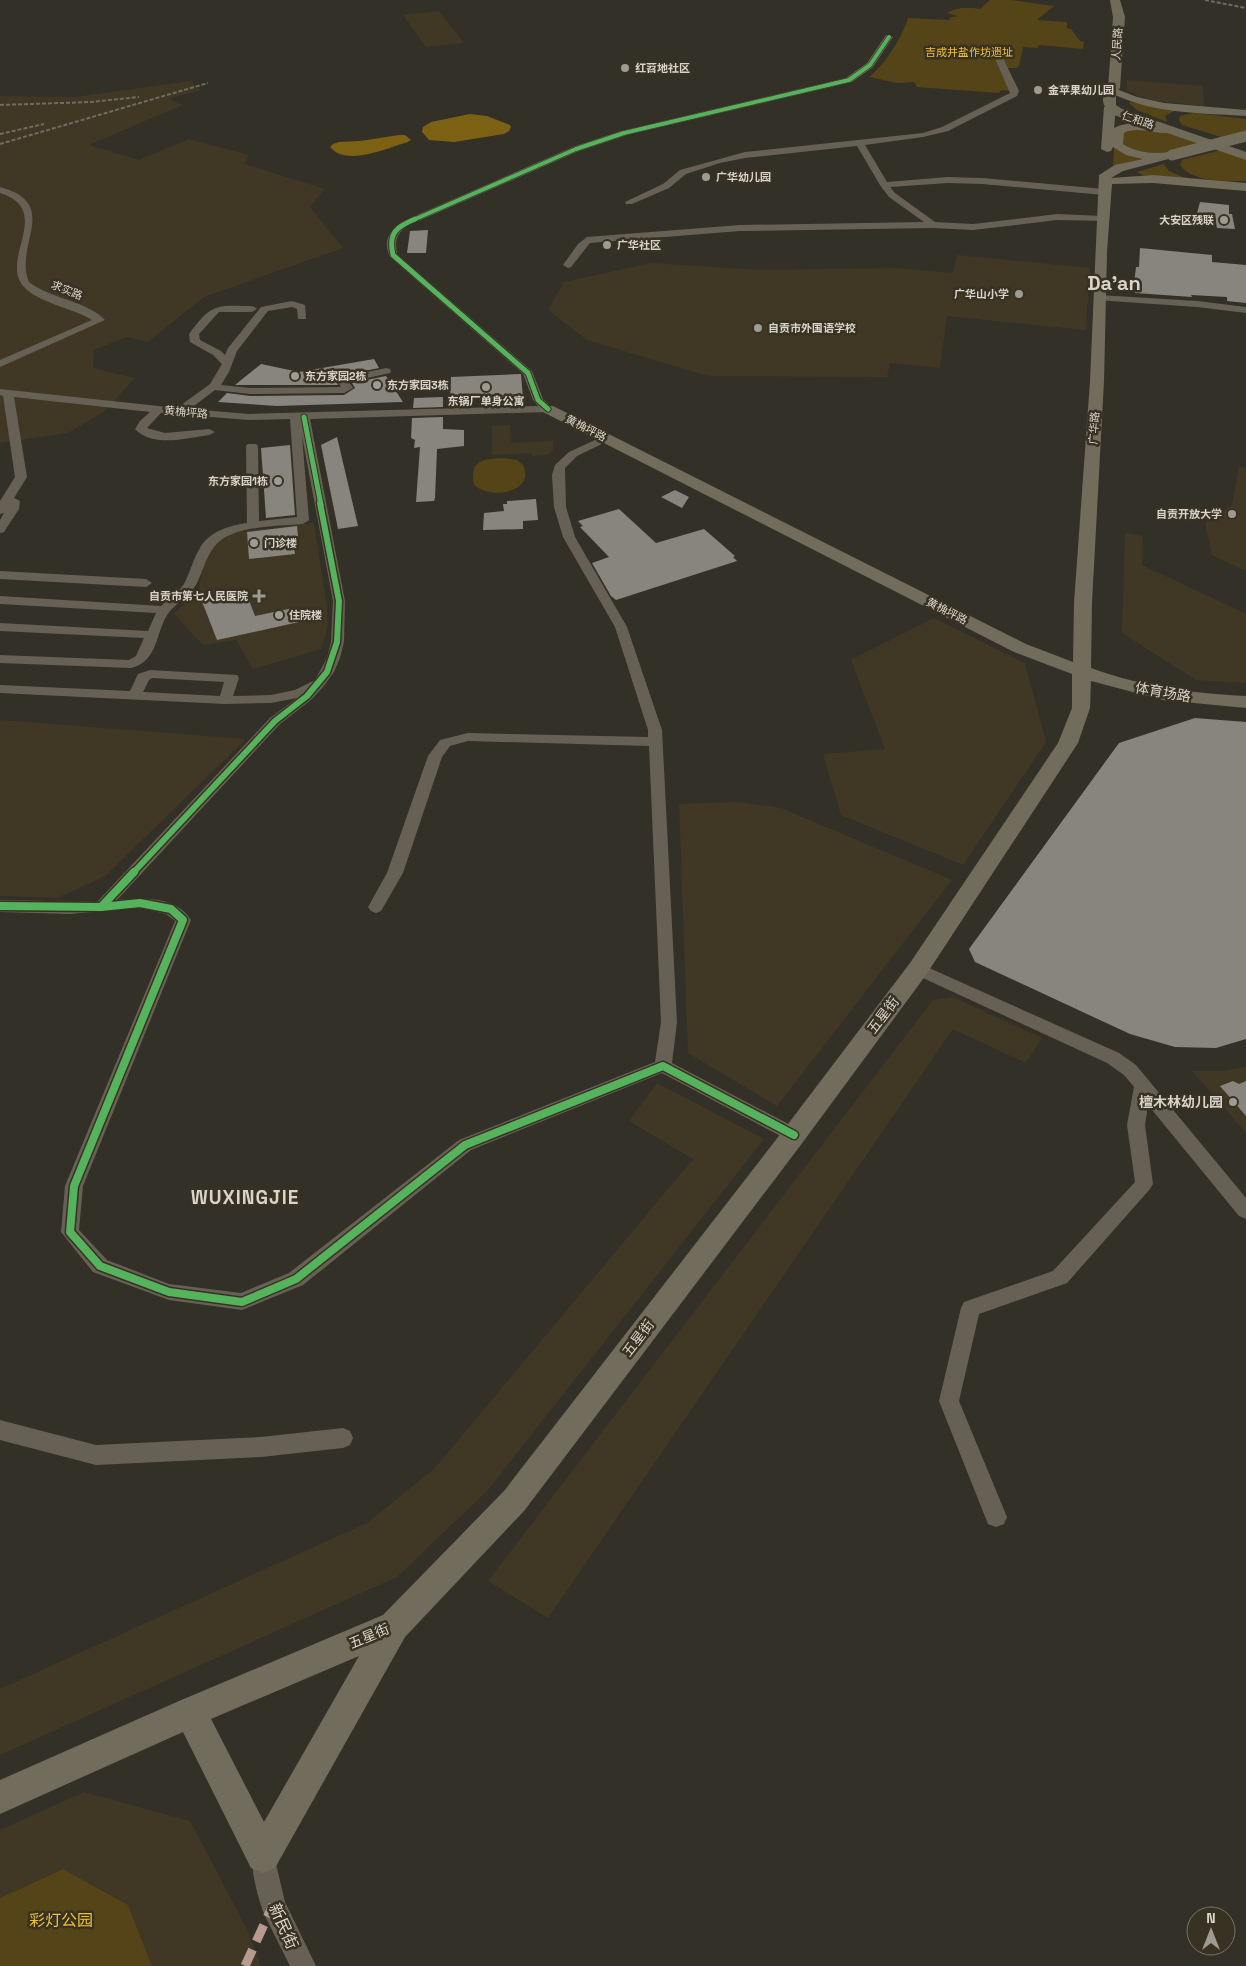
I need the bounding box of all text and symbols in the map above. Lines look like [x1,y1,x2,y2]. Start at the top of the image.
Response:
street label: 人民路 [1109,27,1125,61]
park label: 吉成井盐作坊遗址 [925,45,1013,59]
place label: 红苕地社区 [635,61,690,75]
marker: 红苕地社区 [619,62,631,74]
place label: 金苹果幼儿园 [1048,83,1114,97]
marker: 金苹果幼儿园 [1032,84,1044,96]
street label: 仁和路 [1120,108,1156,132]
place label: 广华幼儿园 [716,170,771,184]
marker: 广华幼儿园 [700,171,712,183]
place label: 大安区残联 [1159,213,1214,227]
marker: 大安区残联 [1218,214,1230,226]
place label: 广华社区 [617,238,661,252]
marker: 广华社区 [601,239,613,251]
district label: Da'an [1087,270,1141,296]
street label: 求实路 [49,277,85,303]
place label: 广华山小学 [954,287,1009,301]
marker: 广华山小学 [1013,288,1025,300]
place label: 自贡市外国语学校 [768,321,856,335]
marker: 自贡市外国语学校 [752,322,764,334]
place label: 东方家园2栋 [305,369,367,383]
marker: 东方家园2栋 [289,370,301,382]
place label: 东方家园3栋 [387,378,449,392]
marker: 东方家园3栋 [371,379,383,391]
marker: 东锅厂单身公寓 [480,381,492,393]
place label: 东锅厂单身公寓 [448,394,525,408]
street label: 黄桷坪路 [163,403,209,421]
street label: 广华路 [1086,411,1102,445]
street label: 黄桷坪路 [563,412,609,444]
place label: 东方家园1栋 [208,474,268,488]
marker: 东方家园1栋 [272,475,284,487]
place label: 自贡开放大学 [1156,507,1222,521]
marker: 自贡开放大学 [1226,508,1238,520]
place label: 门诊楼 [264,536,297,550]
marker: 门诊楼 [248,537,260,549]
place label: 自贡市第七人民医院 [149,589,248,603]
marker: 自贡市第七人民医院 [252,589,266,603]
street label: 黄桷坪路 [924,595,970,627]
place label: 住院楼 [289,608,322,622]
marker: 住院楼 [273,609,285,621]
street label: 体育场路 [1134,678,1192,706]
street label: 五星街 [863,993,903,1037]
place label: 檀木林幼儿园 [1139,1093,1223,1111]
marker: 檀木林幼儿园 [1227,1096,1239,1108]
district label: WUXINGJIE [191,1185,299,1210]
street label: 五星街 [618,1316,658,1360]
street label: 五星街 [346,1620,392,1652]
street label: 新民街 [264,1900,303,1952]
north arrow [1186,1906,1236,1956]
text: N [1206,1909,1216,1927]
park label: 彩灯公园 [29,1910,93,1931]

